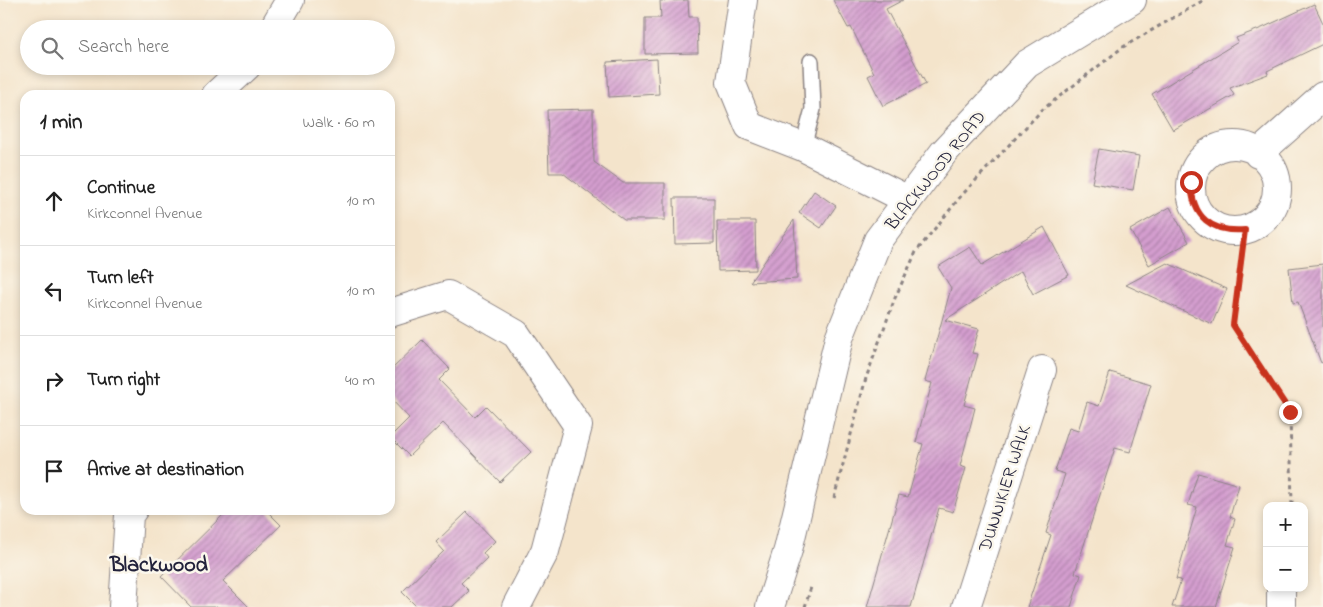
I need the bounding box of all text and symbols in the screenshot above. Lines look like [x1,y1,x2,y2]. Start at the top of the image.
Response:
search box [20,20,395,75]
icon: search [38,34,66,62]
text: Search here [78,34,169,61]
street label: BLACKWOOD ROAD [879,106,993,238]
text: 1 min [40,108,82,138]
text: Walk · 60 m [302,111,375,135]
route start [1180,171,1203,194]
text: Continue [87,175,155,202]
icon: ahead [40,187,68,215]
text: 10 m [347,189,375,213]
text: Kirkconnel Avenue [87,202,203,226]
text: Turn left [87,265,154,292]
icon: left [40,277,68,305]
text: 10 m [347,279,375,303]
text: Kirkconnel Avenue [87,292,203,316]
icon: right [40,367,68,395]
text: Turn right [87,367,160,394]
text: 40 m [345,369,375,393]
route end [1279,401,1302,424]
street label: DUNNIKIER WALK [973,422,1039,556]
icon: arrive [40,457,68,485]
text: Arrive at destination [87,457,244,484]
map controls [1263,502,1308,592]
button: + [1263,502,1308,547]
button: − [1263,547,1308,592]
district label: Blackwood [109,550,209,582]

